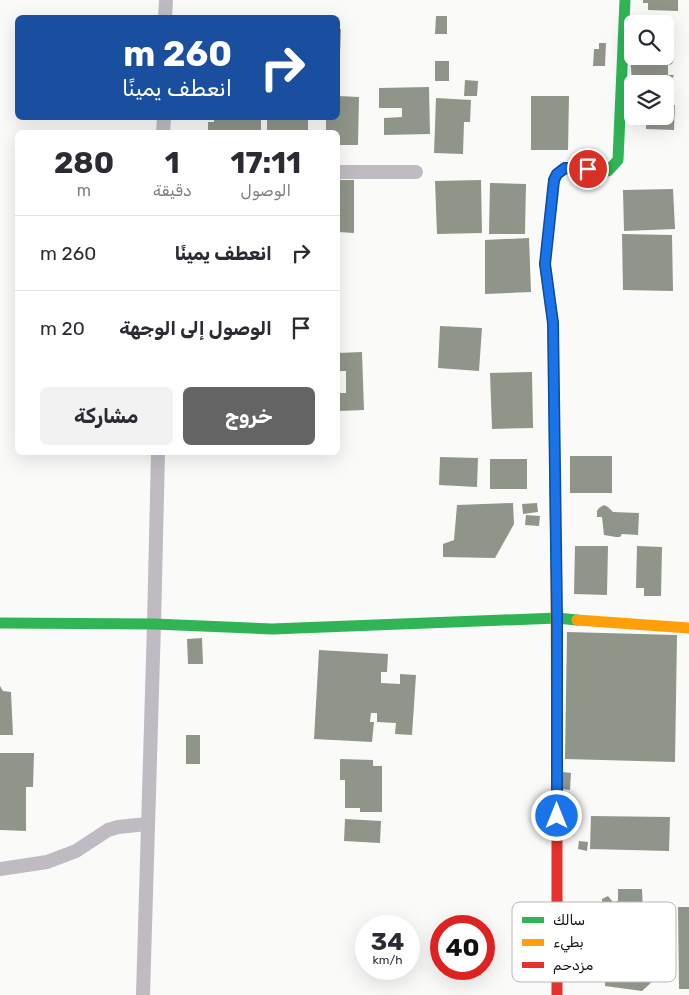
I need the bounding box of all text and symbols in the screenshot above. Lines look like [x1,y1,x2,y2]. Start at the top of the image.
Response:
map controls [624,15,674,125]
button: search [624,15,674,65]
text: 260 m [123,33,232,75]
icon: right [250,35,315,100]
text: انعطف يمينًا [122,75,232,102]
button: layers [624,75,674,125]
text: 280 [54,145,114,181]
text: 1 [165,145,180,181]
text: 17:11 [230,145,301,181]
pin [567,148,609,190]
icon: arrive [574,155,602,183]
text: m [77,181,91,200]
text: دقيقة [153,181,192,200]
text: الوصول [241,181,291,200]
icon: right [287,239,315,267]
text: 260 m [40,242,96,265]
text: انعطف يمينًا [175,242,272,265]
icon: arrive [287,314,315,342]
text: 20 m [40,317,85,340]
text: الوصول إلى الوجهة [119,317,272,340]
button: مشاركة [40,387,173,445]
button: خروج [183,387,315,445]
position arrow [530,789,582,841]
legend [512,902,676,982]
text: سالك [553,912,585,929]
speed limit sign: 40 [430,915,495,980]
text: 34 [371,927,404,956]
text: بطيء [553,934,584,953]
text: km/h [373,953,402,967]
text: مزدحم [553,957,593,974]

